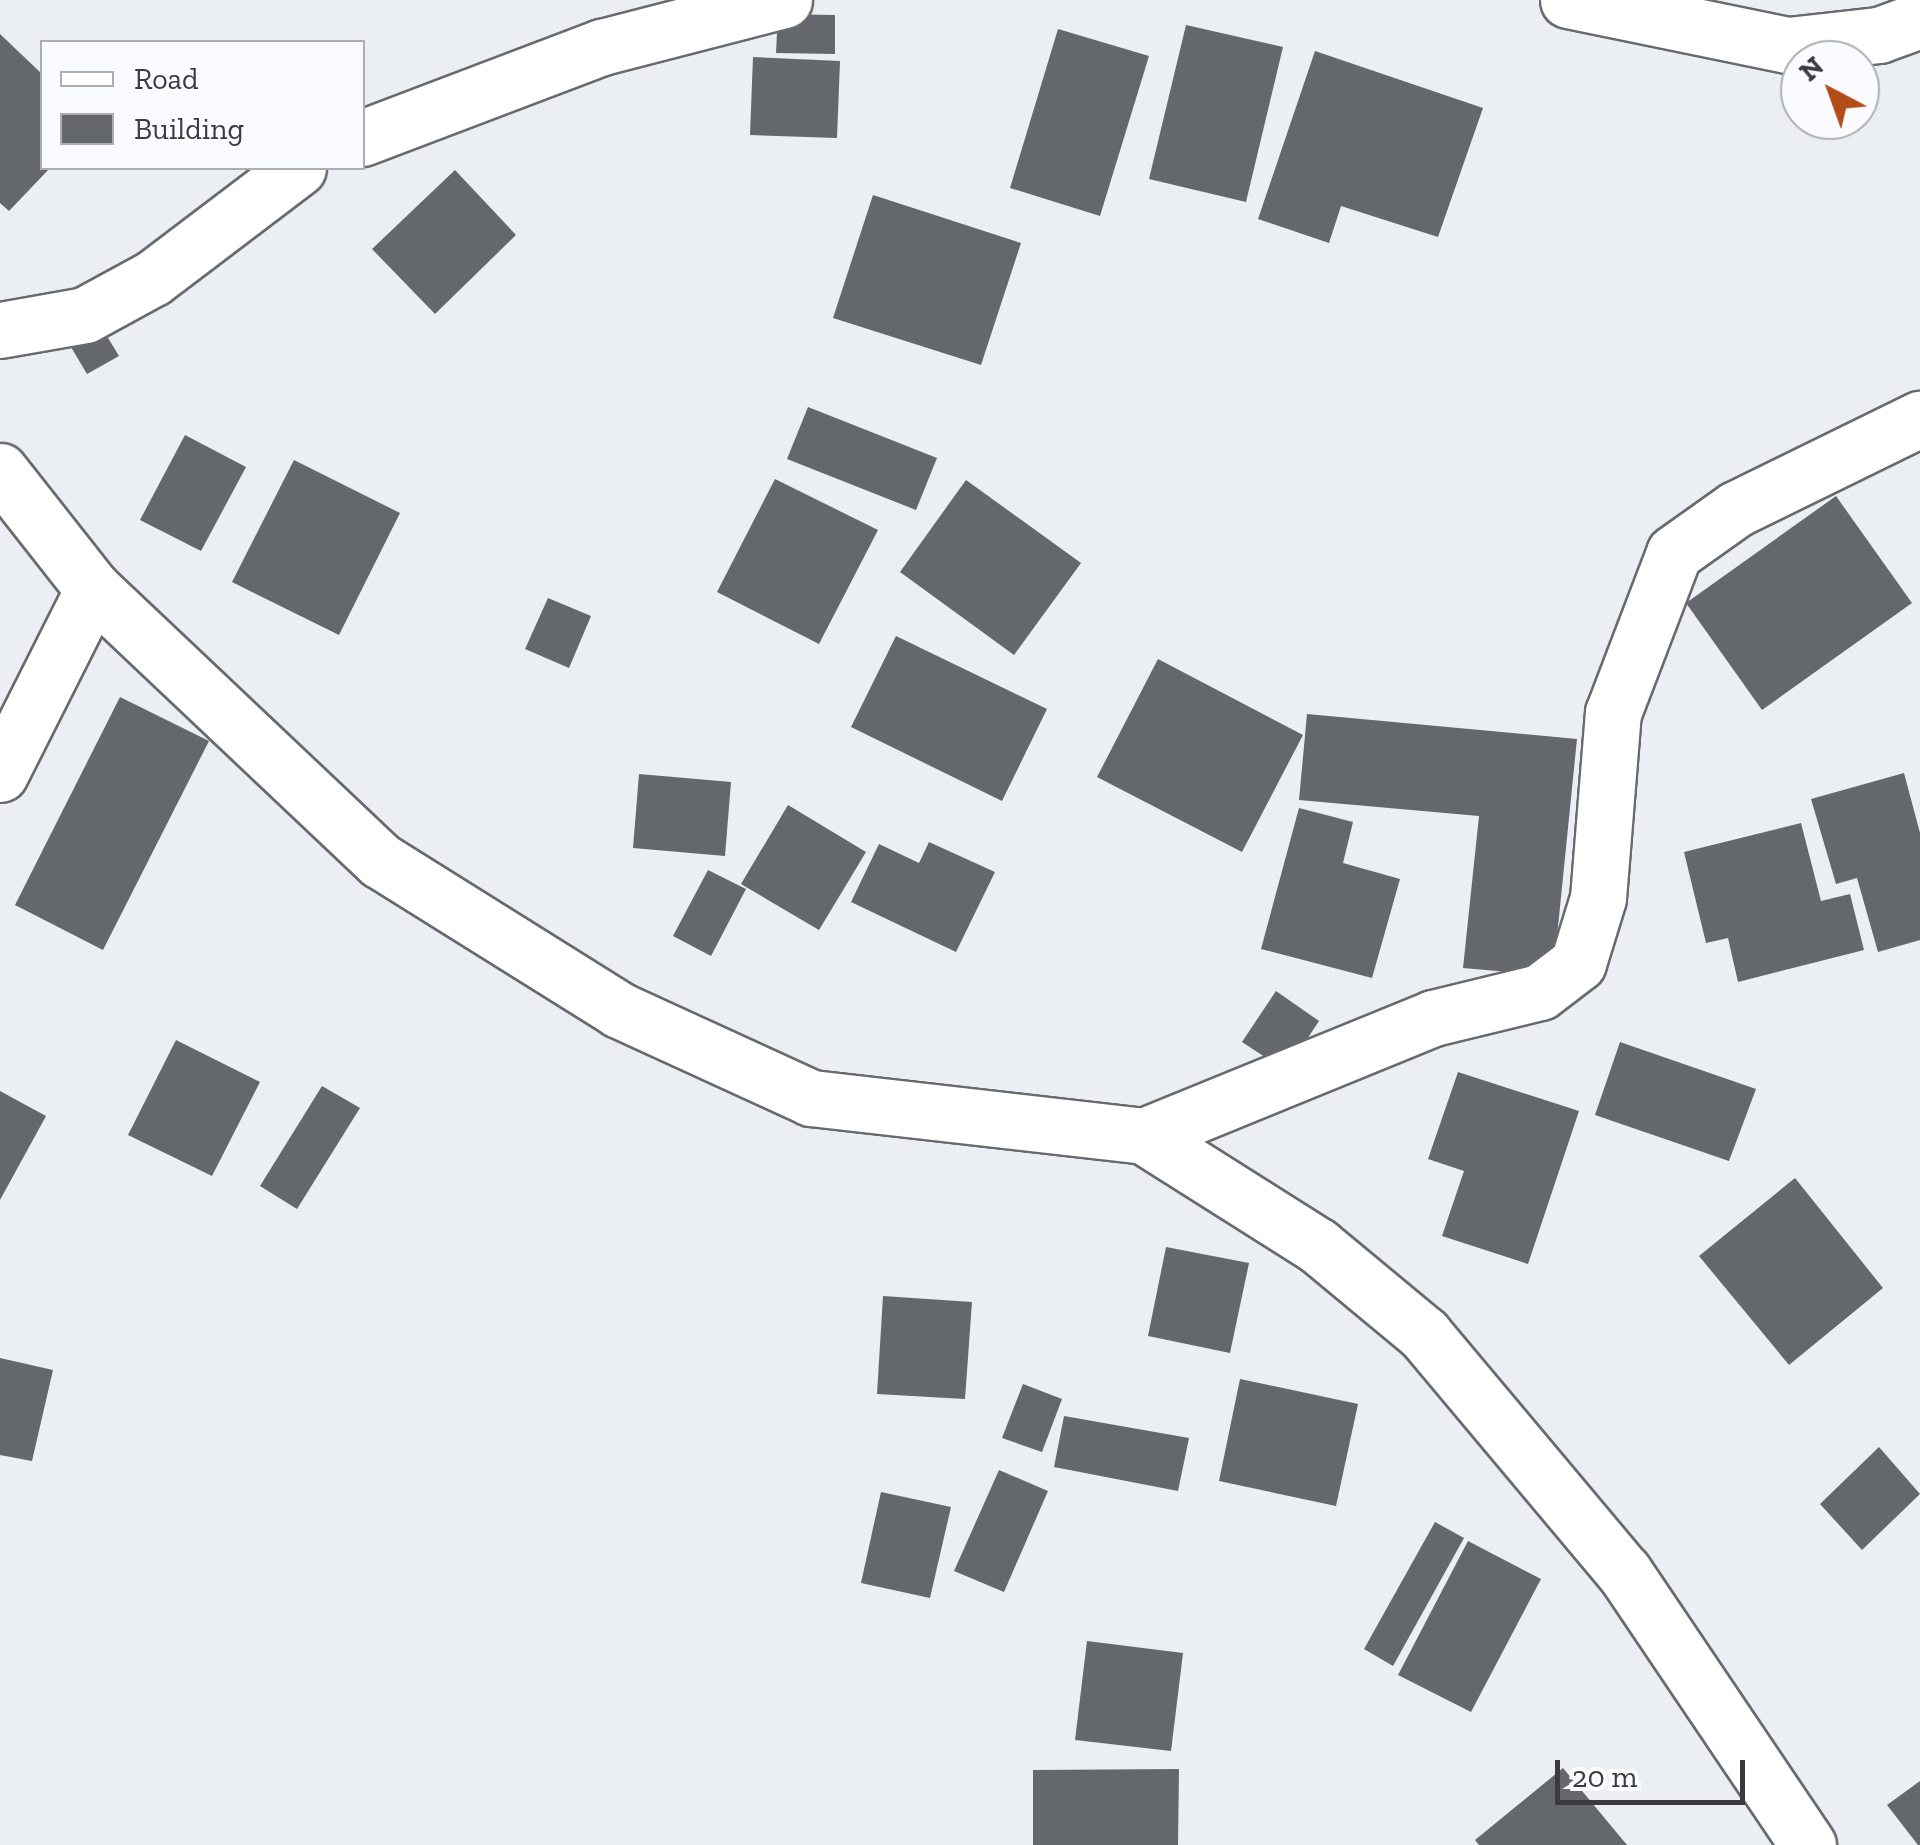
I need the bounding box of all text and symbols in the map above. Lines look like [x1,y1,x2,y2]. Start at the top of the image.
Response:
legend [40,40,365,170]
north arrow [1780,40,1880,140]
text: N [1792,49,1830,88]
text: Road [134,61,199,97]
text: Building [134,111,244,147]
scale bar [1560,1740,1750,1802]
text: 20 m [1572,1759,1637,1795]

